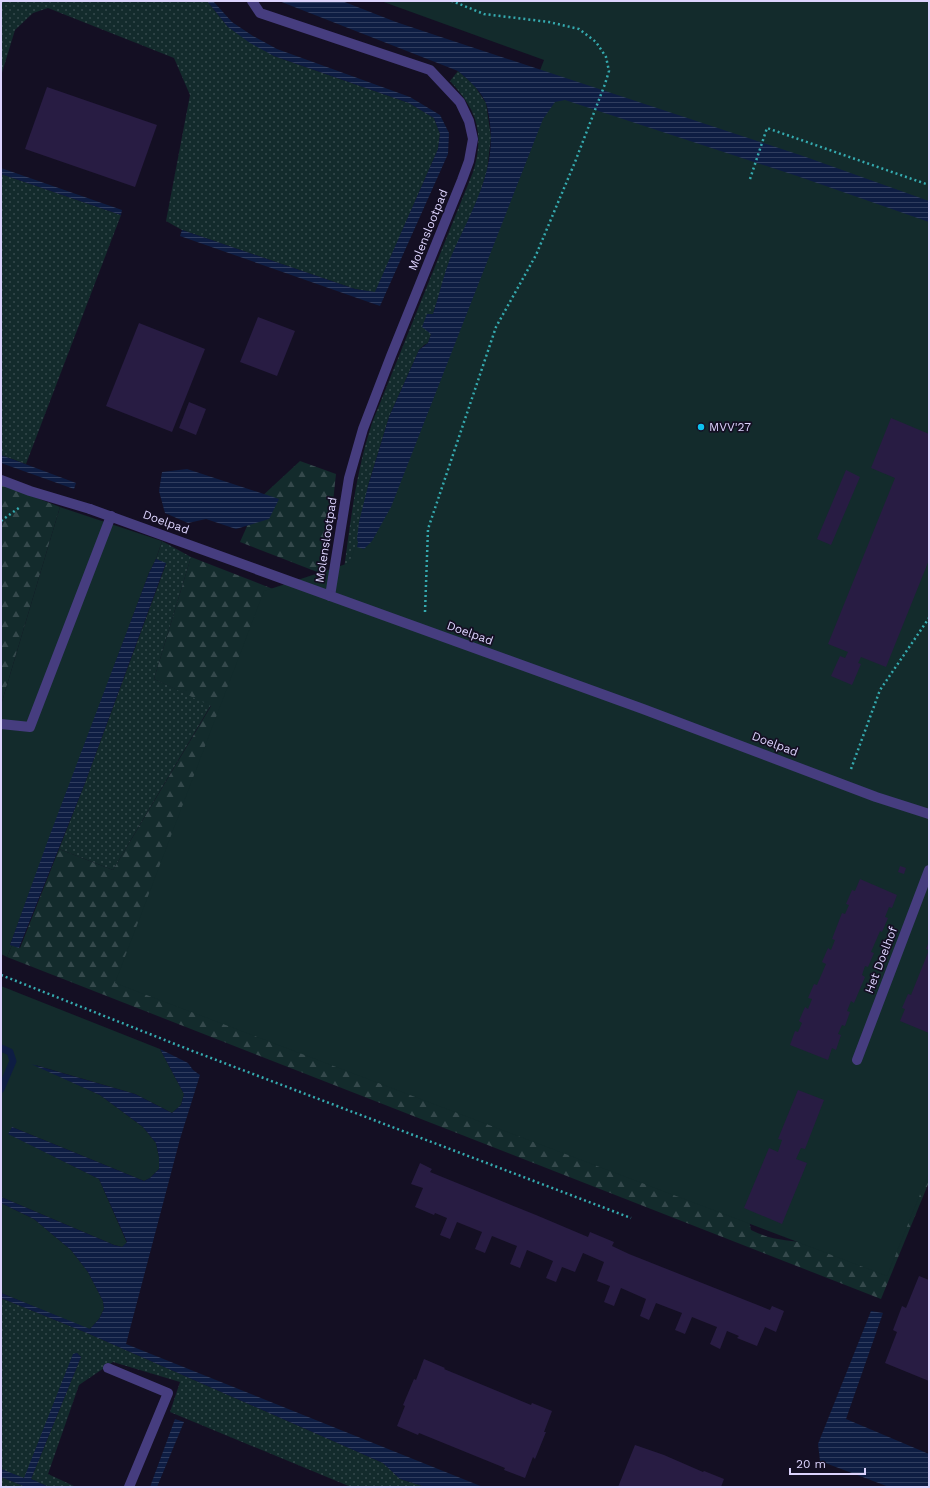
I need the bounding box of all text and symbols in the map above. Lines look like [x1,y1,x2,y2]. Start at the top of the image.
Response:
street label: Molenslootpad [405,187,451,273]
place label: MVV'27 [709,420,751,434]
marker: MVV'27 [696,422,706,432]
street label: Molenslootpad [312,496,340,584]
street label: Doelpad [141,507,191,537]
street label: Doelpad [445,618,495,648]
street label: Doelpad [750,729,800,759]
street label: Het Doelhof [862,924,900,995]
scale bar [790,1450,865,1476]
text: 20 m [796,1457,826,1471]

